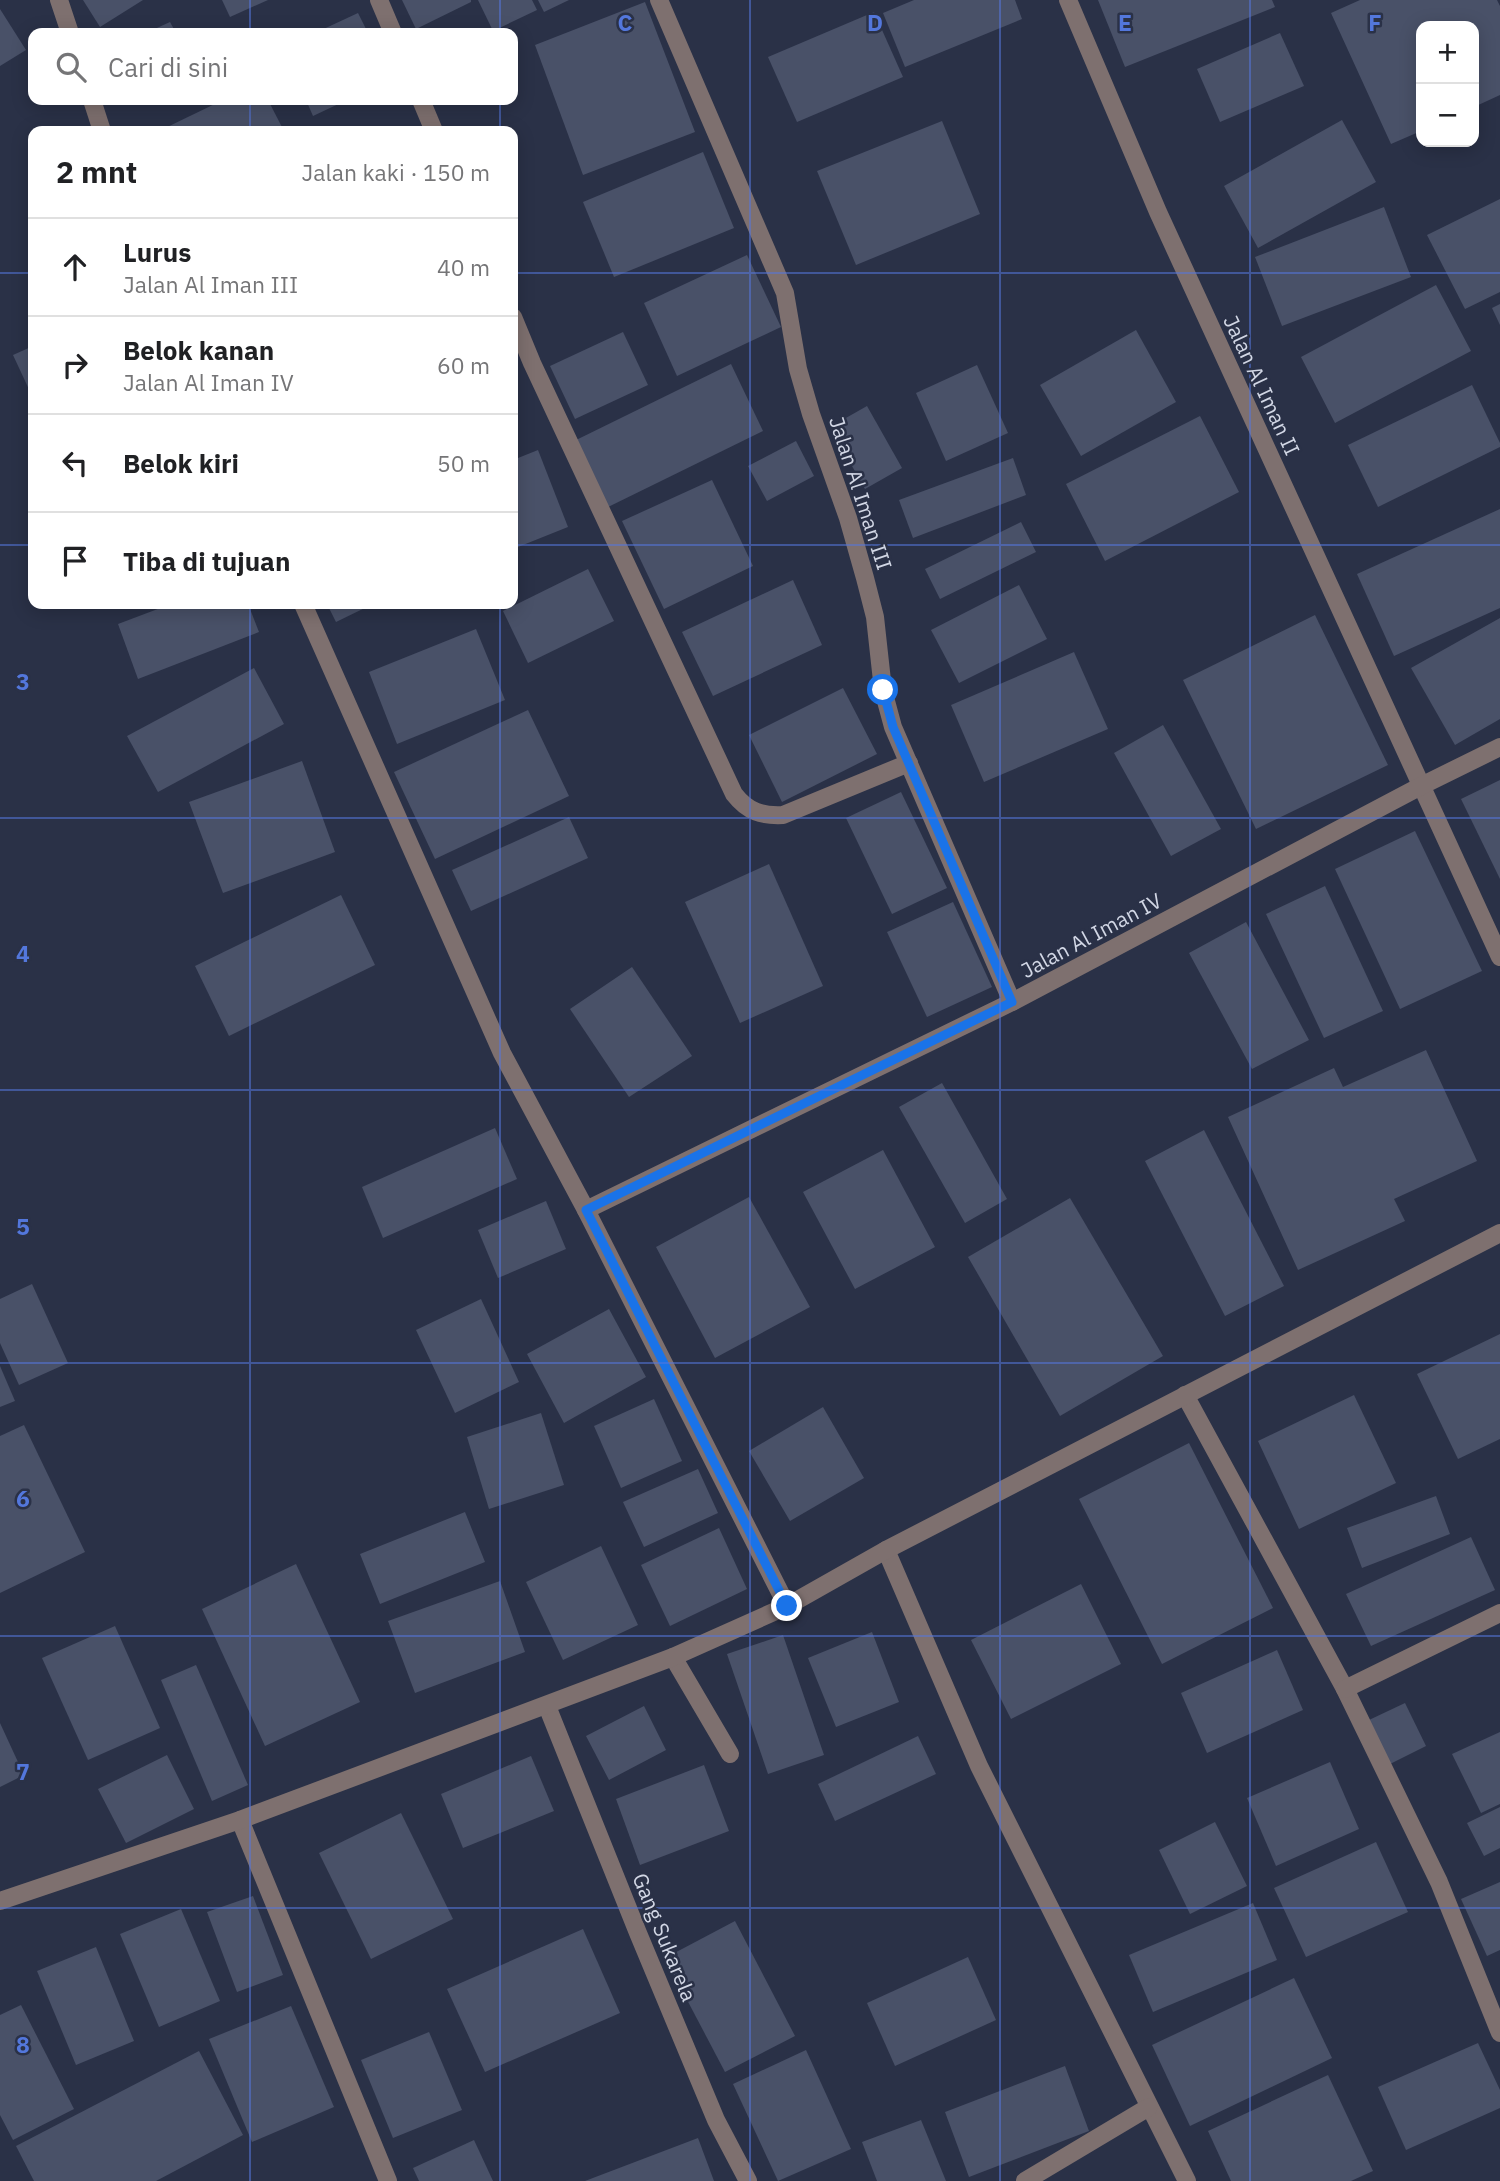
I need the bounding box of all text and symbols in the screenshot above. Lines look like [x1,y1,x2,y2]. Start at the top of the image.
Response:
text: C [618,7,633,37]
text: D [867,7,883,37]
text: E [1118,7,1132,37]
text: F [1368,7,1382,37]
map controls [1416,21,1479,147]
button: + [1416,21,1479,84]
search box [28,28,518,105]
icon: search [52,48,90,86]
text: Cari di sini [108,50,228,84]
button: − [1416,84,1479,147]
text: 2 mnt [56,152,137,191]
text: Jalan kaki · 150 m [302,157,490,187]
text: Lurus [123,235,191,269]
icon: ahead [56,248,94,286]
text: 40 m [437,252,490,282]
text: Jalan Al Iman III [123,269,298,299]
street label: Jalan Al Iman II [1217,310,1307,460]
text: Belok kanan [123,333,274,367]
icon: right [56,346,94,384]
text: 60 m [437,350,490,380]
text: Jalan Al Iman IV [123,367,294,397]
street label: Jalan Al Iman III [823,413,899,573]
icon: left [56,444,94,482]
text: Belok kiri [123,446,239,480]
text: 50 m [437,448,490,478]
icon: arrive [56,542,94,580]
text: Tiba di tujuan [123,544,290,578]
text: 3 [16,666,30,696]
route start [867,674,898,705]
street label: Jalan Al Iman IV [1016,886,1167,984]
text: 4 [16,938,30,968]
text: 5 [16,1211,30,1241]
text: 6 [16,1483,30,1513]
route end [771,1590,802,1621]
text: 7 [16,1756,30,1786]
street label: Gang Sukarela [627,1869,703,2005]
text: 8 [16,2029,30,2059]

